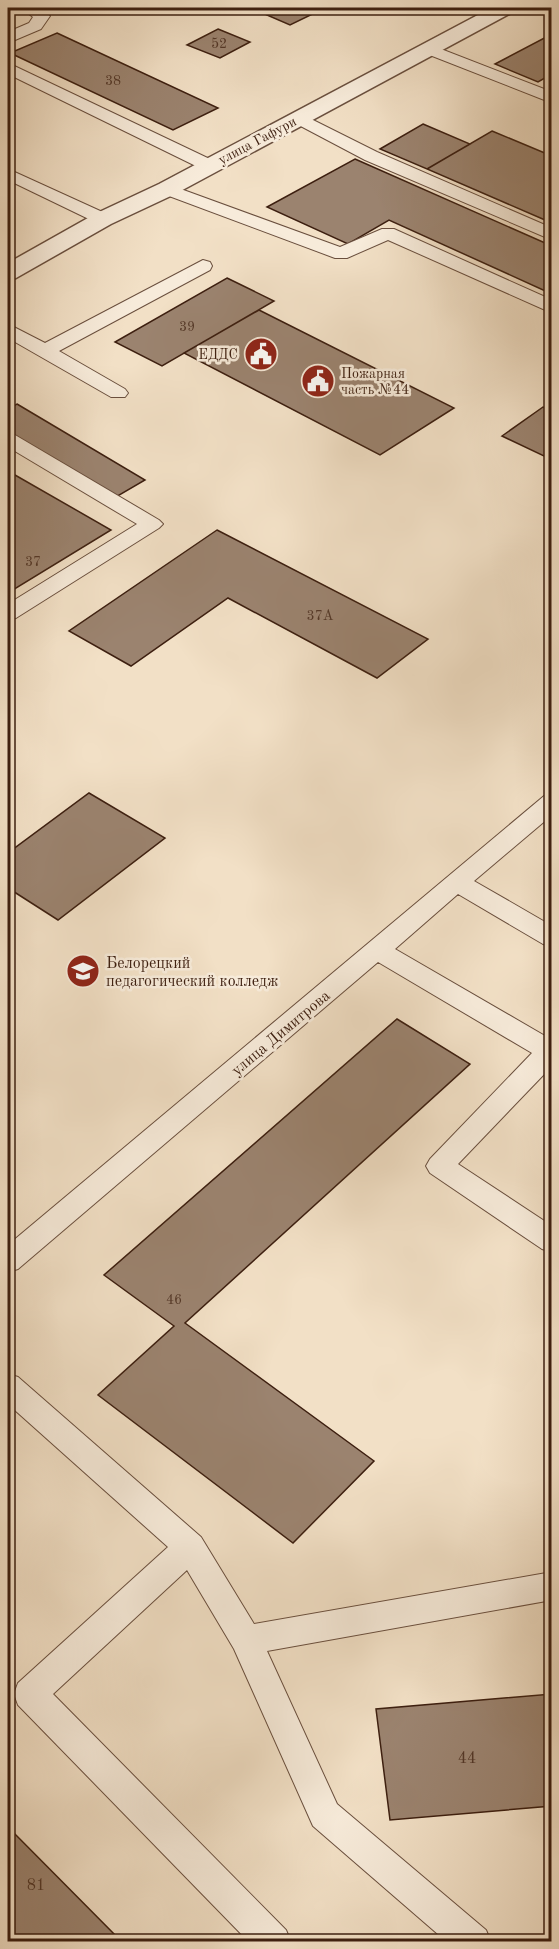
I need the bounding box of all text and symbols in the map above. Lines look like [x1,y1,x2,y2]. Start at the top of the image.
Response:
house number: 52 [211,37,227,51]
house number: 38 [105,74,121,88]
street label: улица Гафури [216,114,299,168]
house number: 39 [179,320,195,334]
public building icon: ЕДДС [243,336,279,372]
place label: ЕДДС [198,348,238,362]
public building icon: Пожарная часть №44 [300,363,336,399]
place label: Пожарная часть №44 [341,367,409,397]
house number: 37 [25,555,41,569]
house number: 37А [307,609,334,623]
school or university icon: Белорецкий педагогический колледж [65,953,101,989]
place label: Белорецкий педагогический колледж [106,956,279,990]
street label: улица Димитрова [229,988,334,1079]
house number: 46 [166,1293,182,1307]
house number: 44 [458,1751,476,1767]
house number: 81 [27,1878,45,1894]

